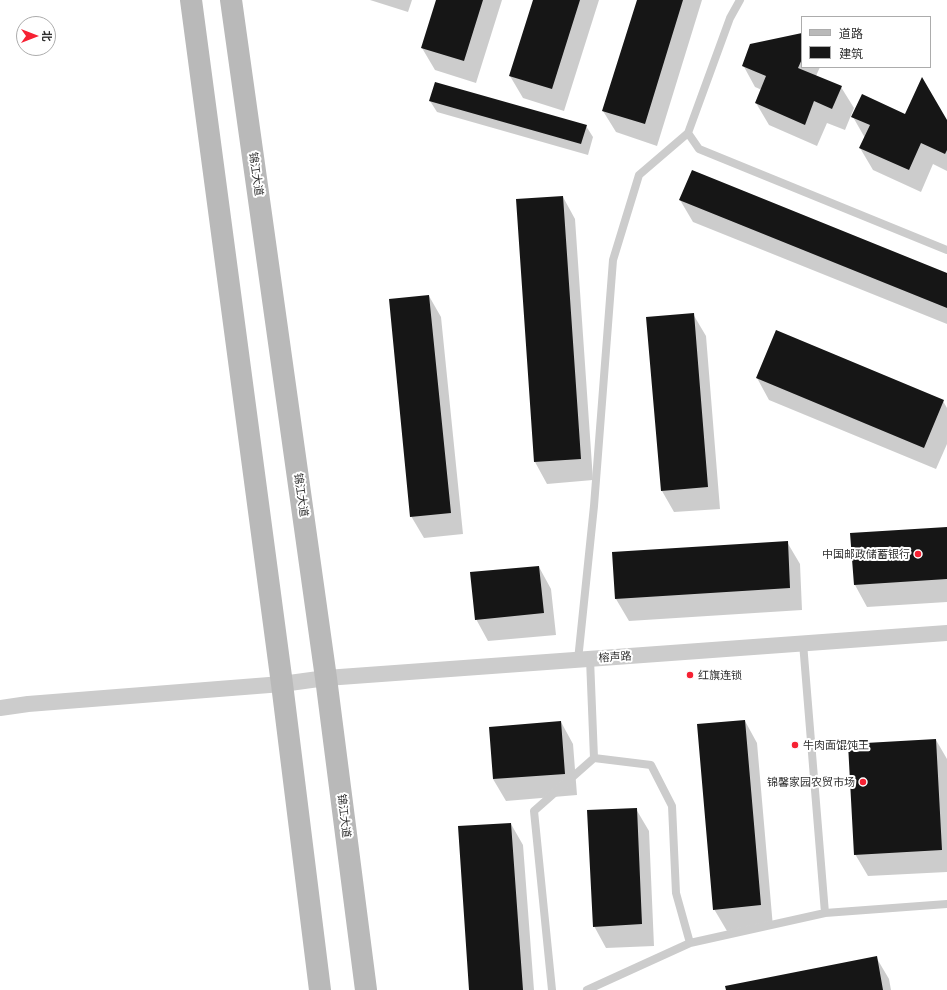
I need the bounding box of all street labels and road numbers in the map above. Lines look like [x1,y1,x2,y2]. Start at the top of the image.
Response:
street label: 锦江大道 [246,151,266,197]
street label: 锦江大道 [291,472,311,518]
street label: 榕声路 [598,649,632,665]
street label: 锦江大道 [335,793,353,839]

